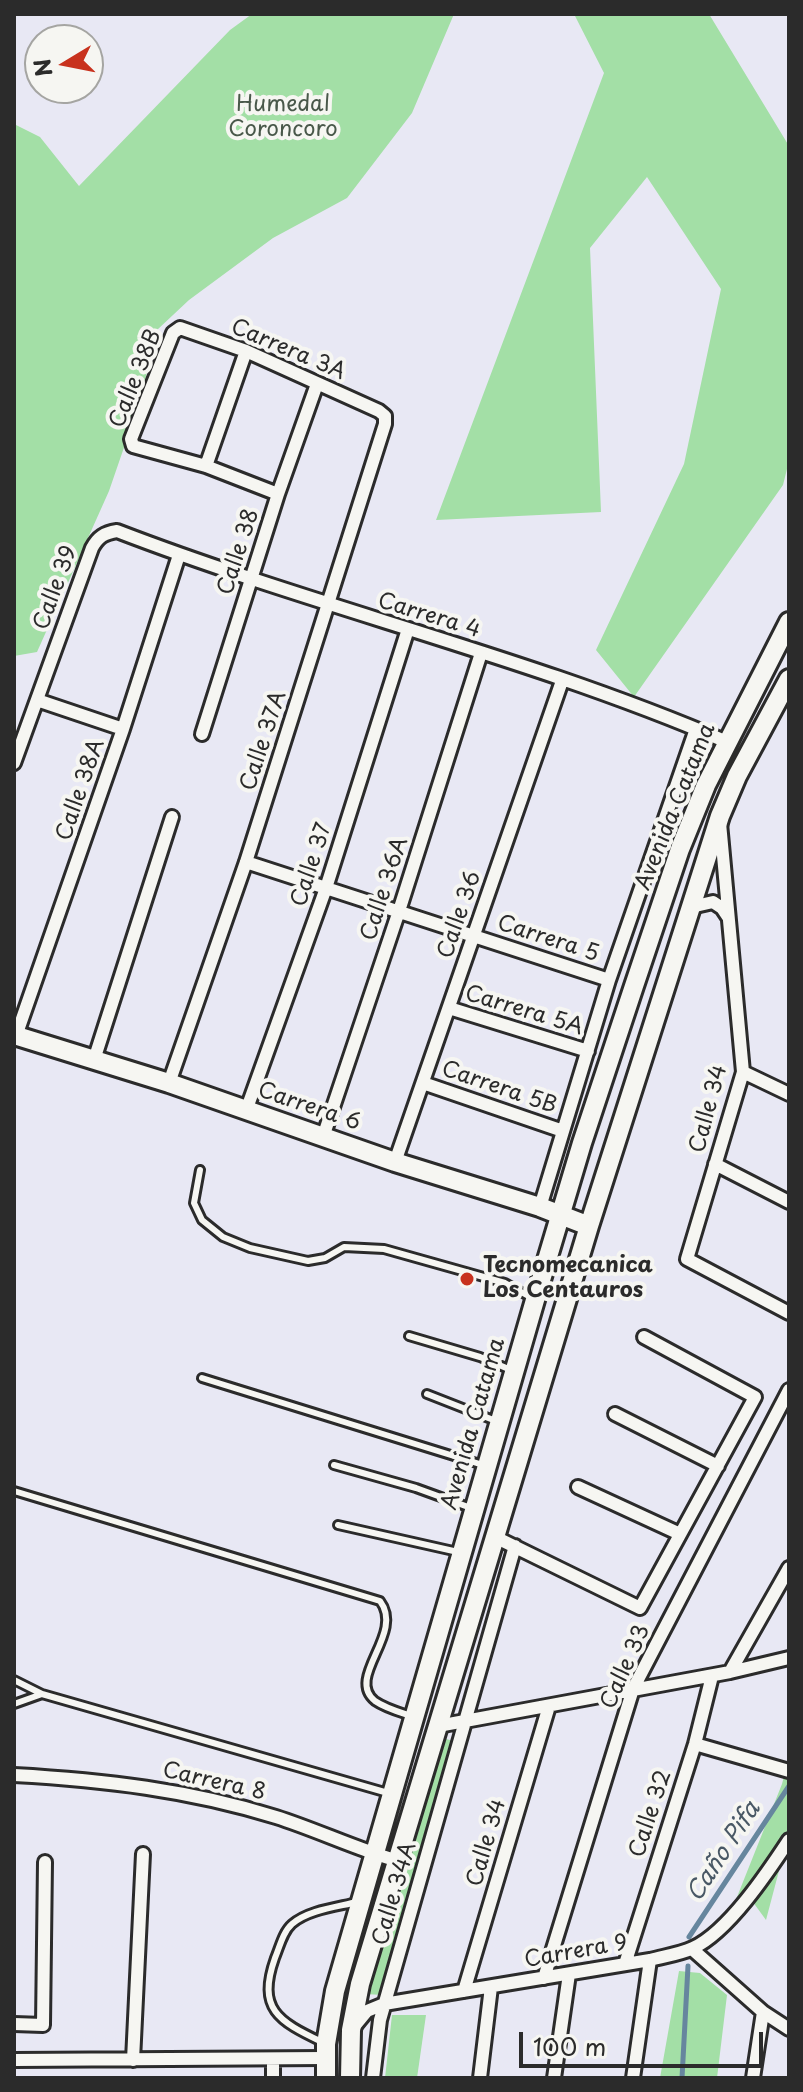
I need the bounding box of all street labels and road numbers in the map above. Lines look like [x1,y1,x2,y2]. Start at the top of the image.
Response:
street label: Carrera 3A [227,314,349,386]
street label: Calle 38B [104,326,168,432]
street label: Calle 38 [213,506,265,598]
street label: Calle 39 [29,542,83,634]
street label: Carrera 4 [375,588,483,644]
street label: Calle 37A [236,688,292,794]
street label: Avenida Catama [631,720,721,894]
street label: Calle 38A [51,736,111,844]
street label: Calle 37 [286,820,338,910]
street label: Calle 36A [356,834,414,944]
street label: Calle 36 [433,868,487,962]
street label: Carrera 5 [494,910,602,968]
street label: Carrera 5A [462,980,586,1042]
street label: Carrera 5B [438,1056,560,1120]
street label: Calle 34 [685,1062,733,1156]
street label: Carrera 6 [254,1077,364,1137]
street label: Avenida Catama [437,1335,511,1513]
street label: Calle 33 [596,1621,656,1713]
street label: Carrera 8 [160,1757,268,1807]
street label: Calle 32 [624,1767,678,1861]
street label: Calle 34 [462,1796,512,1890]
street label: Calle 34A [368,1839,422,1949]
street label: Carrera 9 [522,1930,630,1974]

